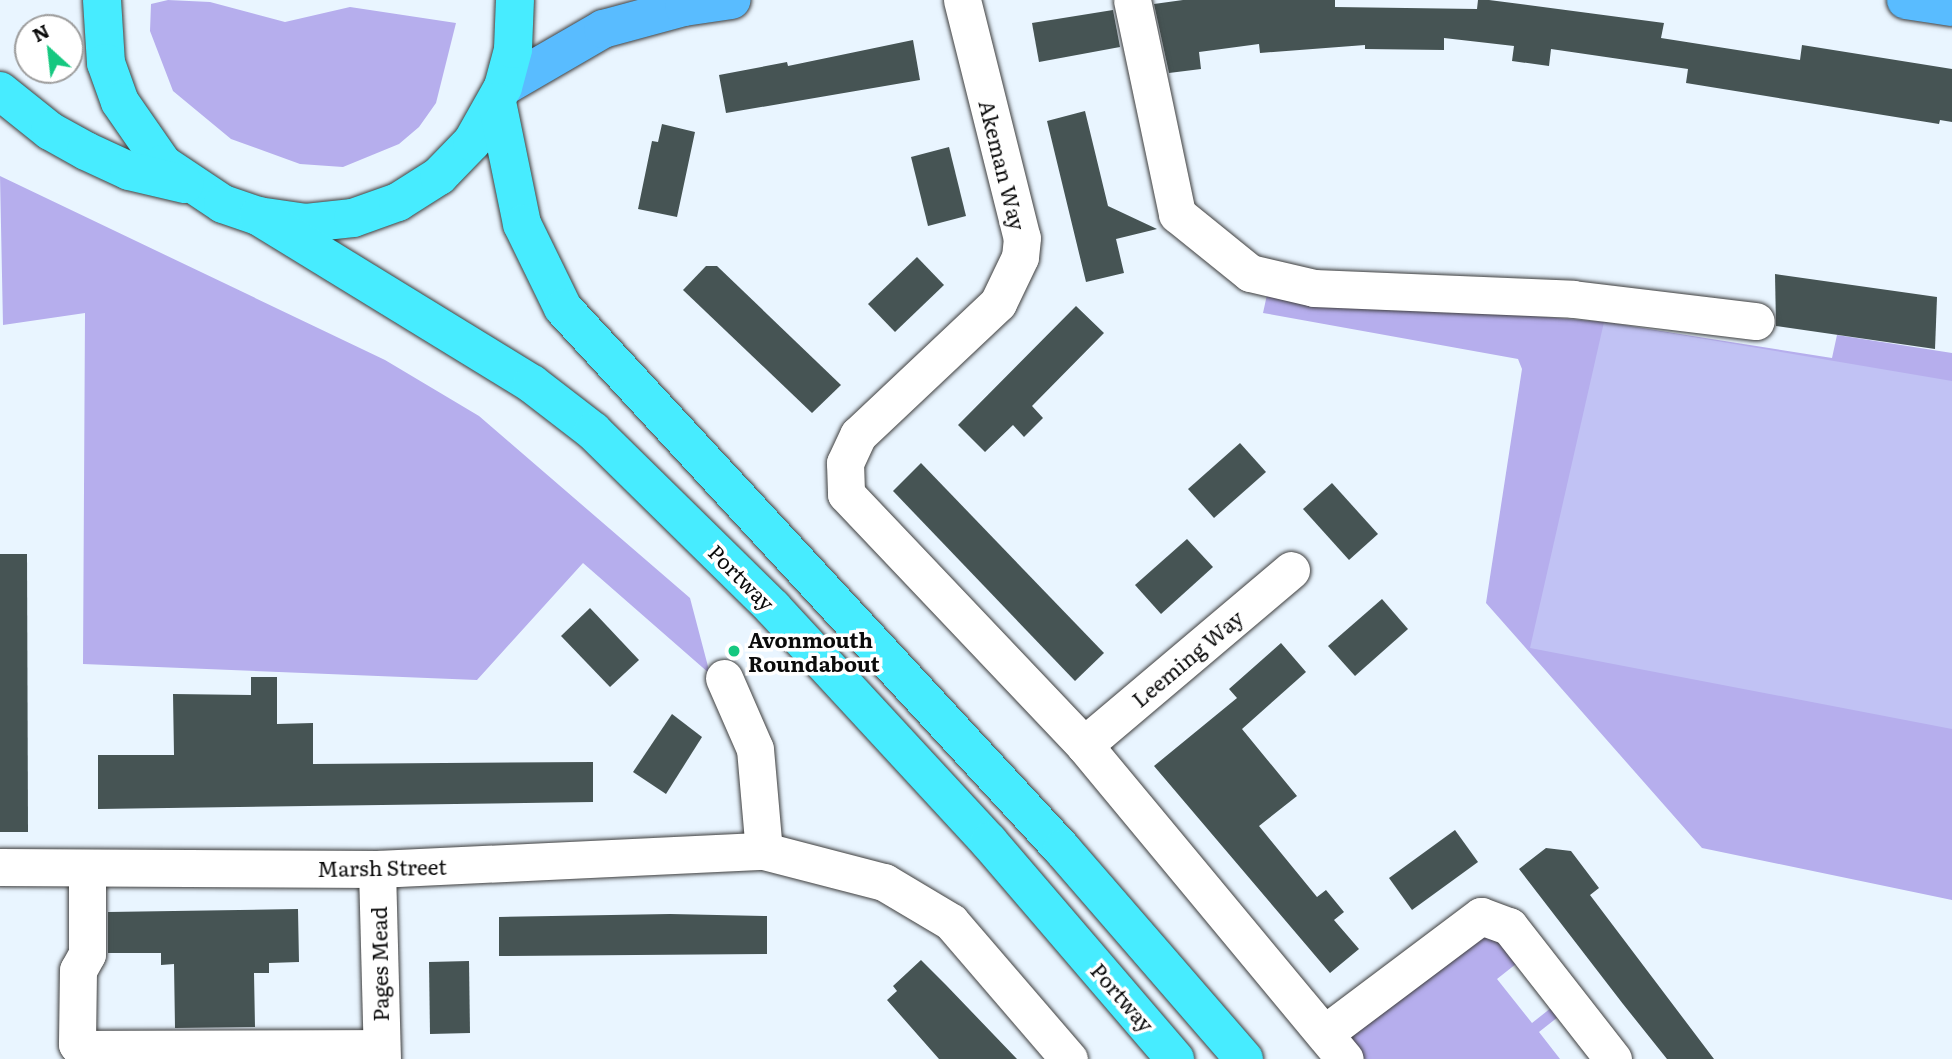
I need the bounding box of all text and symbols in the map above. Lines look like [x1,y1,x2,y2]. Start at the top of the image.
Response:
north arrow [14,14,84,84]
text: N [27,16,54,48]
street label: Akeman Way [975,97,1031,233]
street label: Portway [704,539,780,615]
street label: Leeming Way [1126,604,1248,712]
place label: Avonmouth Roundabout [748,626,880,676]
marker: Avonmouth Roundabout [726,643,742,659]
street label: Marsh Street [317,853,447,881]
street label: Pages Mead [365,906,393,1022]
street label: Portway [1086,957,1160,1037]

